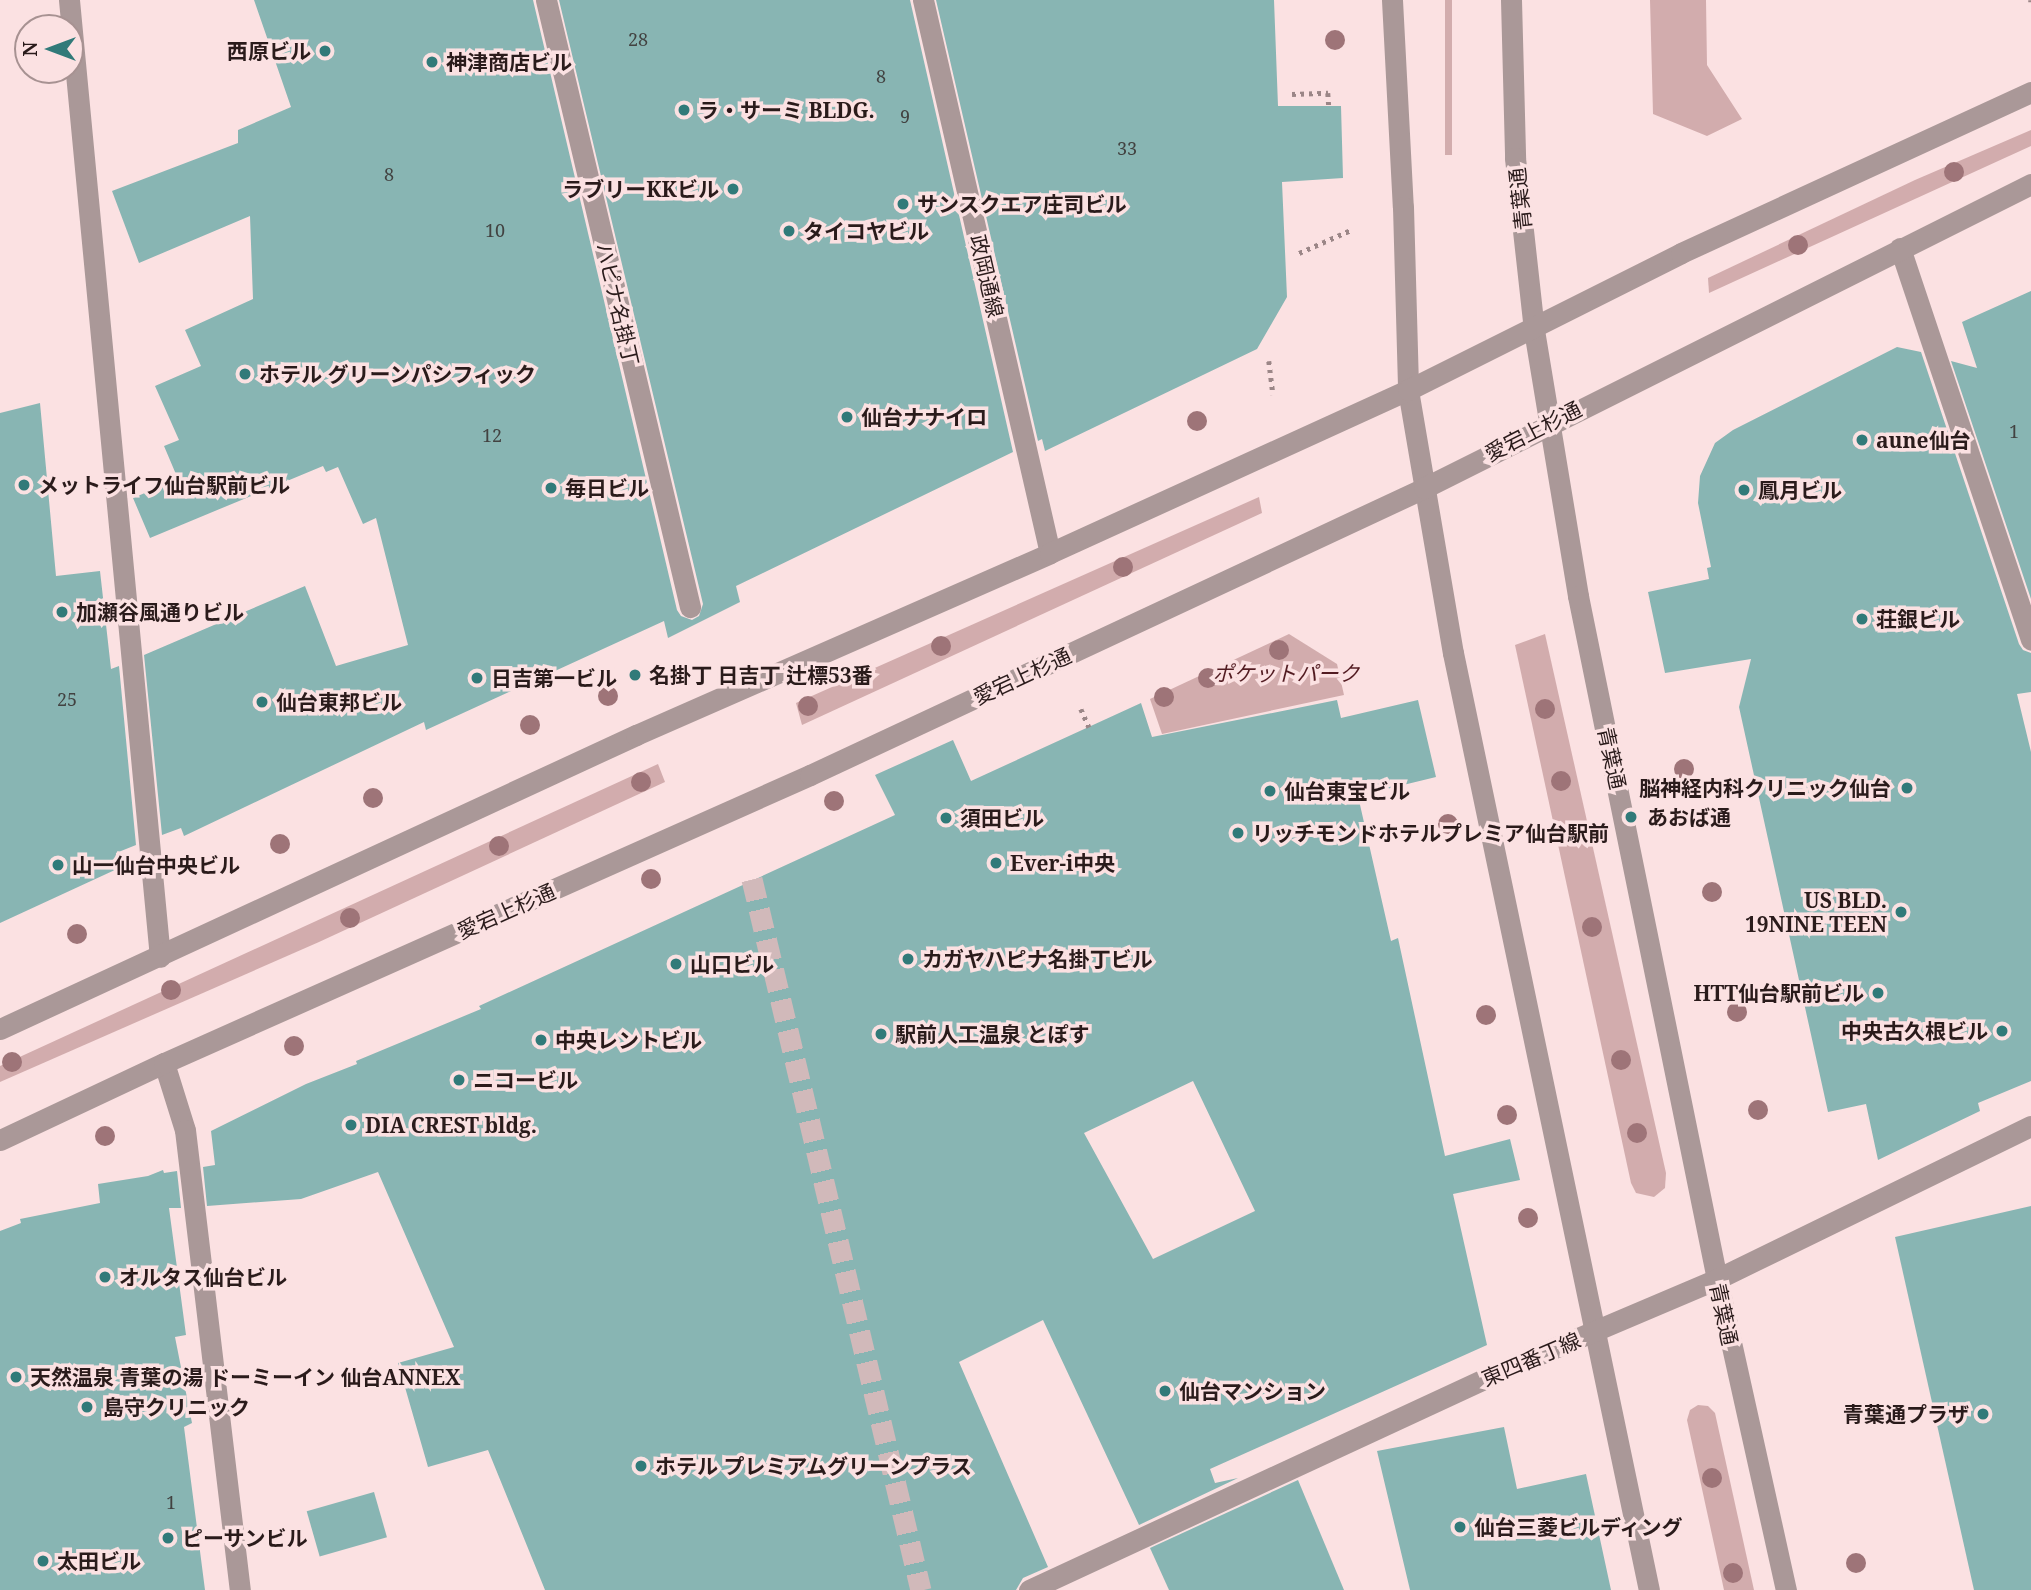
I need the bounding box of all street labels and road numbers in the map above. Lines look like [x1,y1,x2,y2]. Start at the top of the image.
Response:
street label: 青葉通 [1504,166,1536,232]
street label: 政岡通線 [965,232,1009,320]
street label: ハピナ名掛丁 [592,240,644,368]
street label: 愛宕上杉通 [1481,396,1585,466]
street label: 愛宕上杉通 [969,642,1075,710]
street label: 青葉通 [1593,725,1631,791]
street label: 愛宕上杉通 [453,878,559,944]
street label: 青葉通 [1705,1281,1743,1347]
street label: 東四番丁線 [1478,1327,1584,1391]

